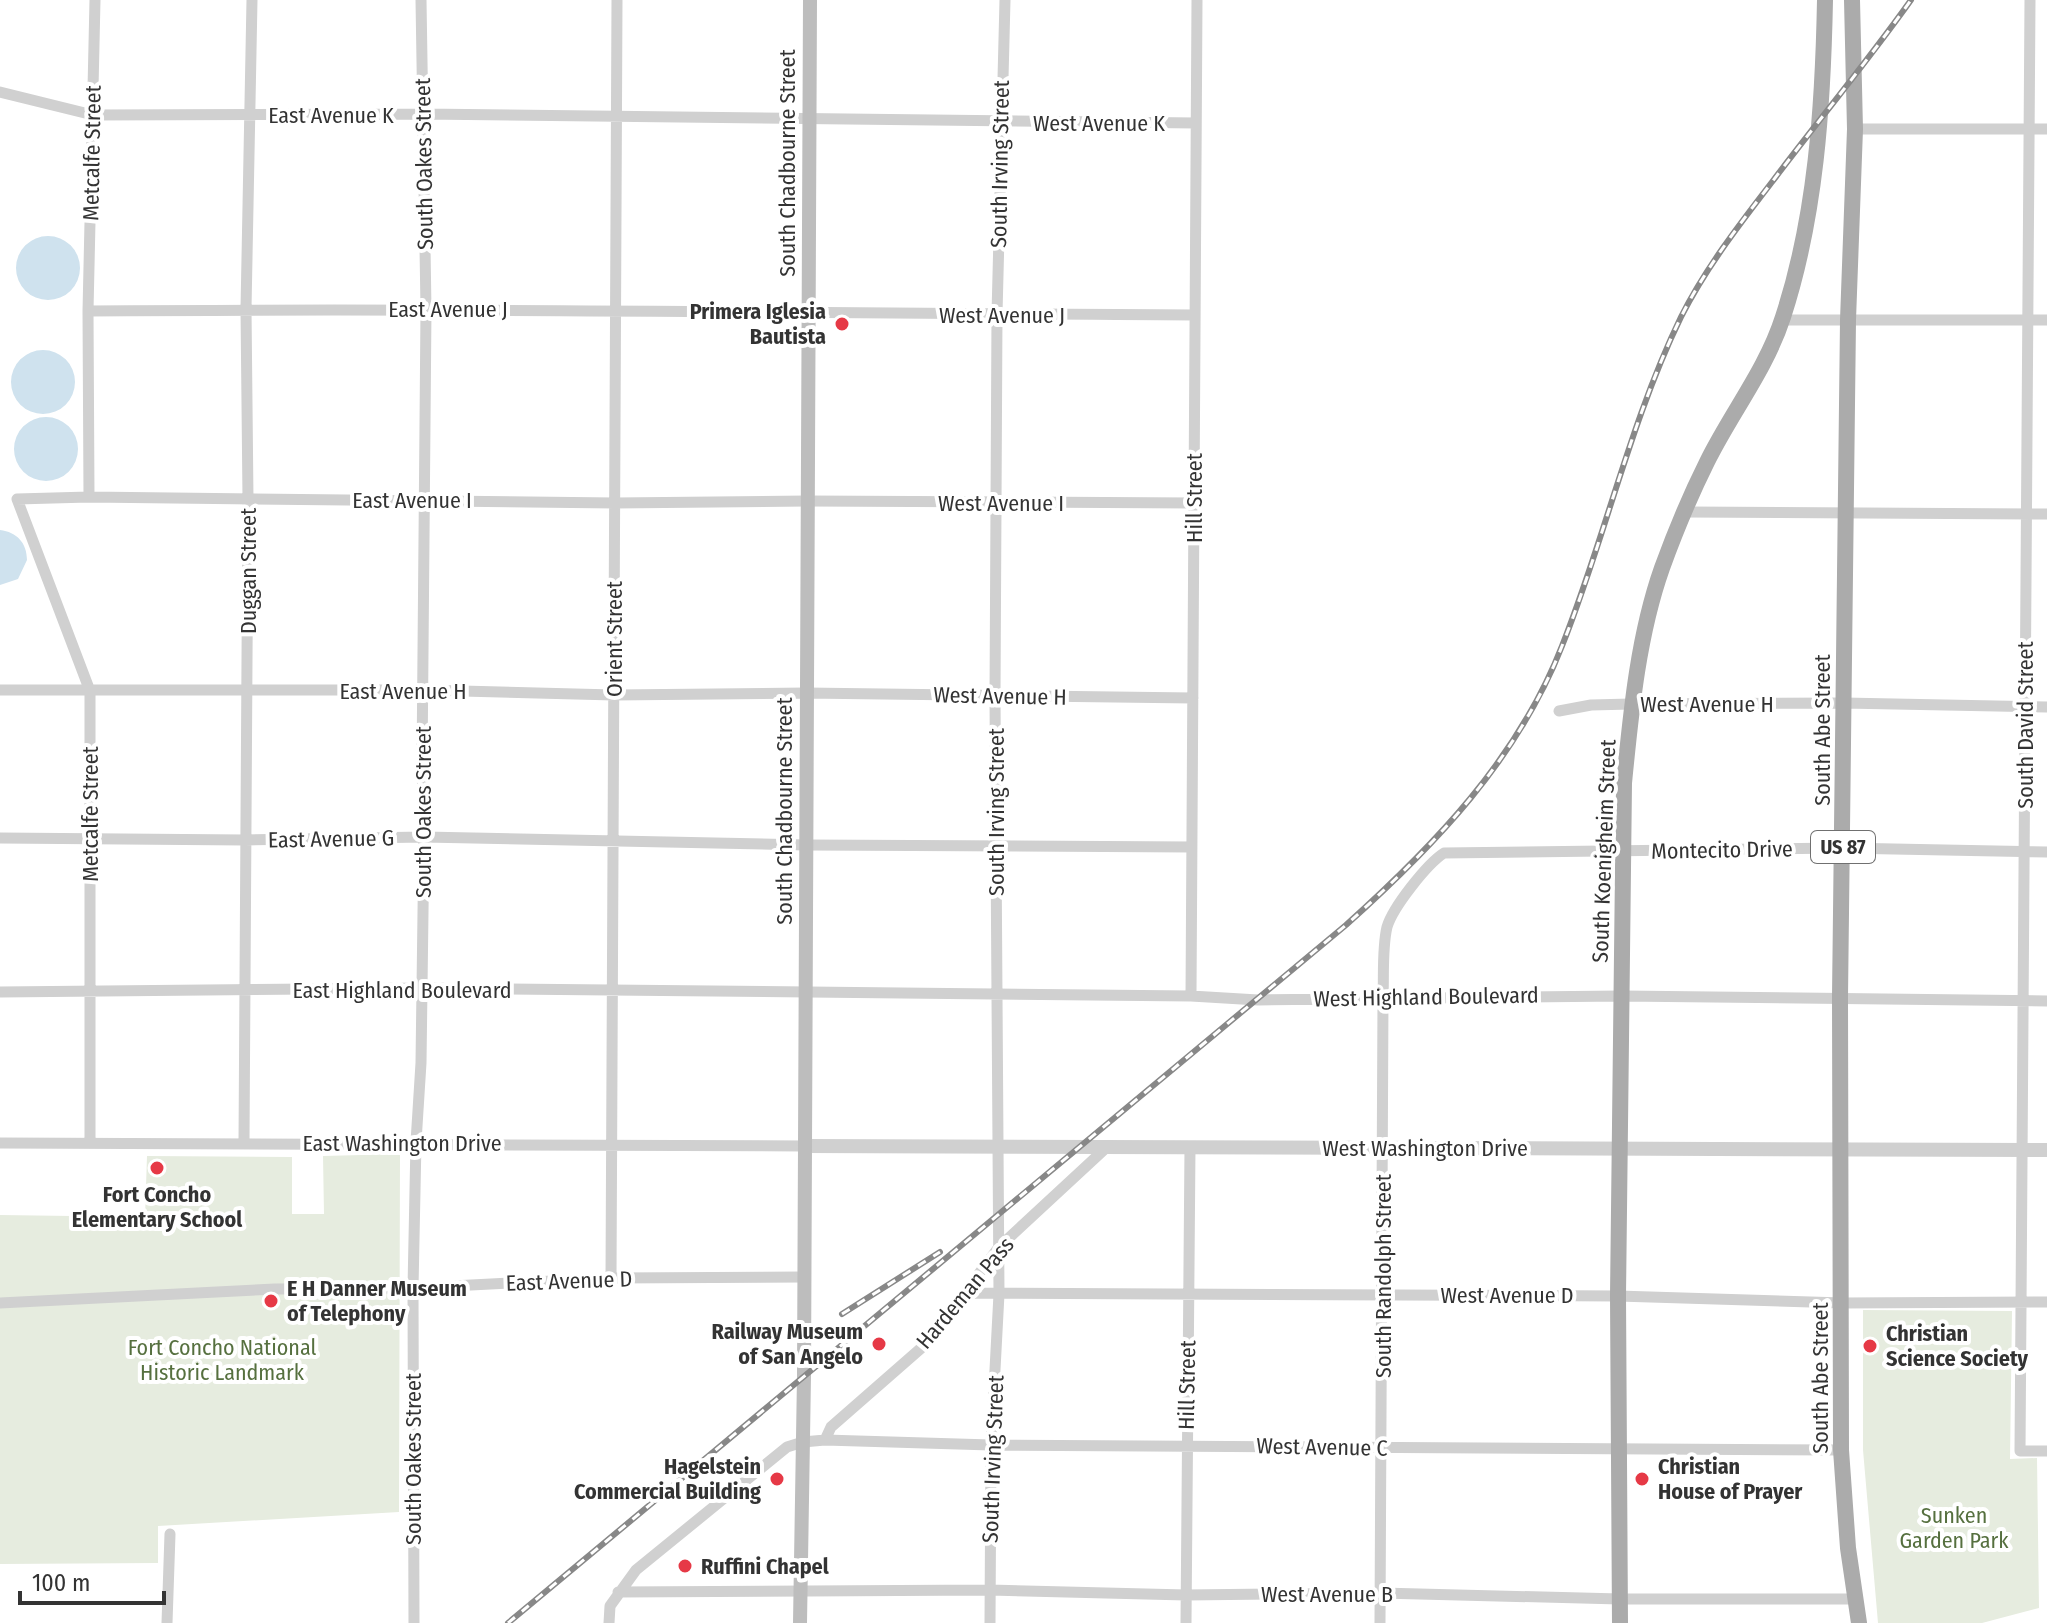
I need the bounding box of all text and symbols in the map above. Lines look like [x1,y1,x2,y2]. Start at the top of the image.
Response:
street label: South Chadbourne Street [774,49,801,277]
street label: South Oakes Street [409,77,439,250]
street label: South Irving Street [985,79,1015,248]
street label: Metcalfe Street [77,84,107,221]
street label: East Avenue K [268,102,394,129]
street label: West Avenue K [1033,110,1165,137]
street label: East Avenue J [388,296,508,323]
place label: Primera Iglesia Bautista [690,298,826,350]
street label: West Avenue J [939,302,1065,329]
marker: Primera Iglesia Bautista [833,315,851,333]
street label: Hill Street [1181,452,1208,543]
street label: East Avenue I [352,487,472,514]
street label: West Avenue I [938,490,1064,517]
street label: Duggan Street [235,507,262,634]
street label: Orient Street [601,580,628,697]
street label: South David Street [2012,641,2039,809]
street label: South Abe Street [1809,654,1836,806]
street label: East Avenue H [339,678,467,705]
street label: West Avenue H [933,681,1067,711]
street label: West Avenue H [1640,691,1774,718]
street label: South Chadbourne Street [771,697,798,925]
street label: South Oakes Street [410,725,437,898]
street label: South Irving Street [983,727,1010,896]
street label: South Koenigheim Street [1587,738,1621,963]
street label: Metcalfe Street [77,745,104,882]
street label: East Avenue G [268,824,394,854]
road number: US 87 [1811,831,1875,863]
street label: Montecito Drive [1651,835,1793,865]
street label: East Highland Boulevard [293,977,512,1004]
street label: West Highland Boulevard [1313,982,1539,1012]
street label: East Washington Drive [302,1130,502,1157]
street label: West Washington Drive [1322,1135,1528,1162]
marker: Fort Concho Elementary School [148,1159,166,1177]
street label: South Randolph Street [1370,1173,1397,1378]
place label: Fort Concho Elementary School [72,1181,243,1233]
street label: Hardeman Pass [910,1232,1020,1354]
street label: East Avenue D [505,1265,633,1297]
place label: E H Danner Museum of Telephony [287,1275,467,1327]
street label: West Avenue D [1441,1282,1573,1309]
marker: E H Danner Museum of Telephony [262,1292,280,1310]
street label: South Abe Street [1807,1302,1834,1454]
place label: Railway Museum of San Angelo [712,1318,863,1370]
place label: Christian Science Society [1886,1320,2029,1372]
park label: Fort Concho National Historic Landmark [128,1334,316,1386]
marker: Railway Museum of San Angelo [870,1335,888,1353]
marker: Christian Science Society [1861,1337,1879,1355]
street label: Hill Street [1173,1339,1201,1430]
street label: South Oakes Street [400,1372,427,1545]
street label: South Irving Street [977,1374,1009,1543]
street label: West Avenue C [1256,1432,1388,1462]
place label: Hagelstein Commercial Building [574,1453,761,1505]
place label: Christian House of Prayer [1658,1453,1803,1505]
marker: Hagelstein Commercial Building [768,1470,786,1488]
marker: Christian House of Prayer [1633,1470,1651,1488]
park label: Sunken Garden Park [1900,1502,2009,1554]
place label: Ruffini Chapel [701,1553,830,1580]
scale bar [20,1555,164,1605]
marker: Ruffini Chapel [676,1557,694,1575]
text: 100 m [32,1569,90,1597]
street label: West Avenue B [1261,1581,1393,1608]

